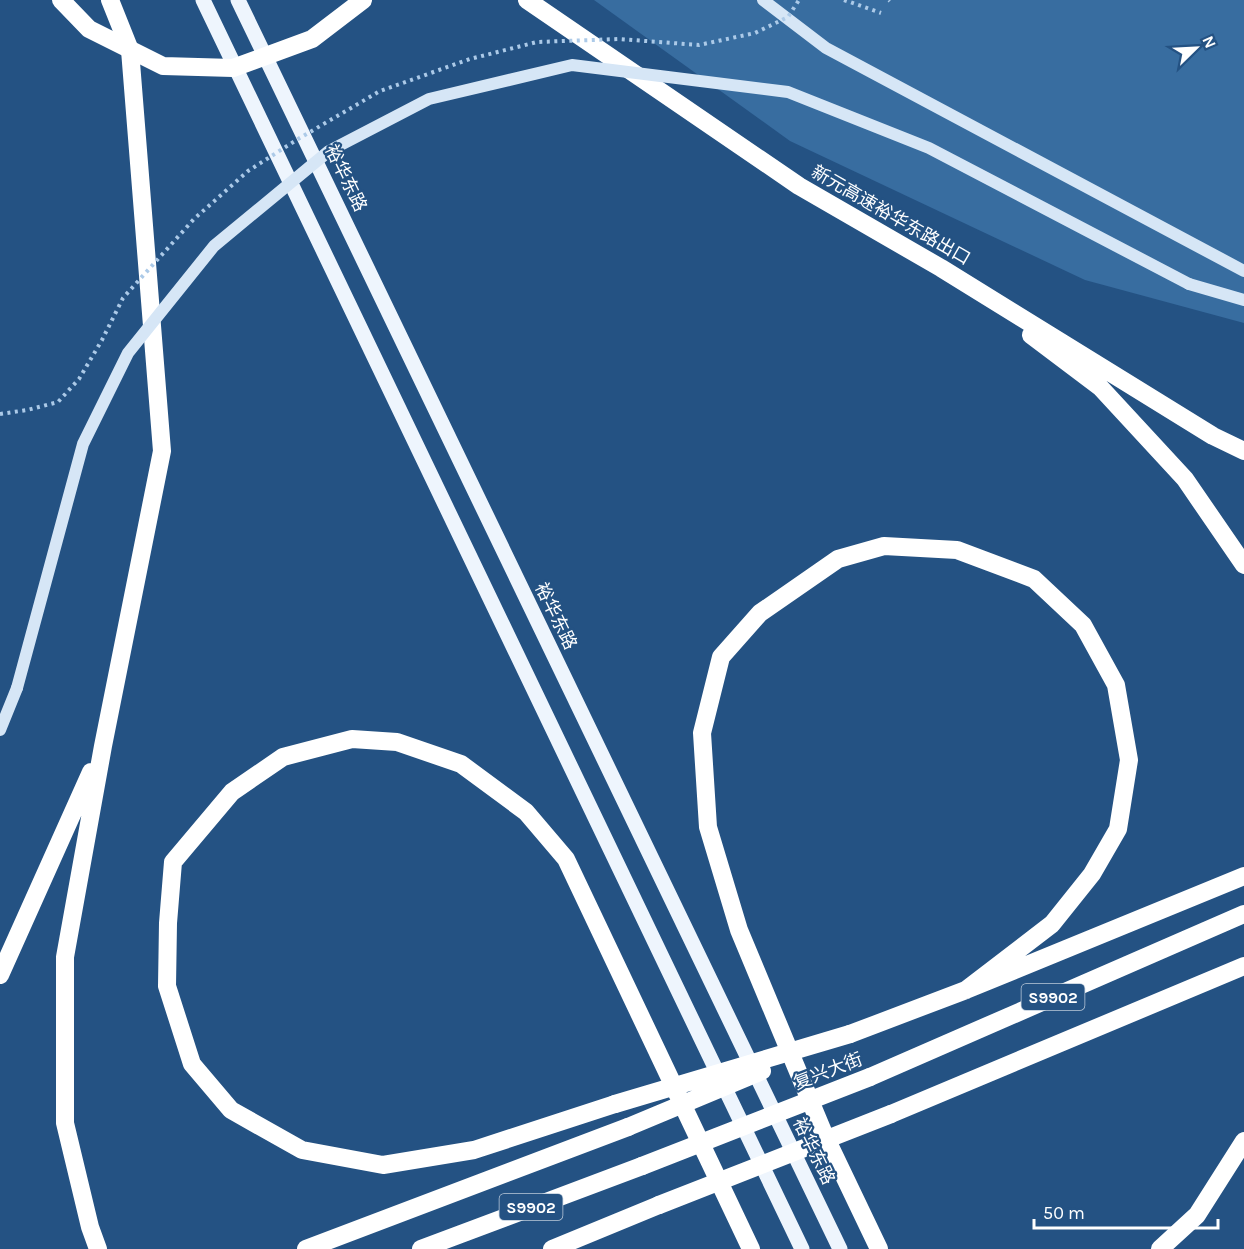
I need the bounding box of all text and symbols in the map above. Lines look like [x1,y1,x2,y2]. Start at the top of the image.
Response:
north arrow [1166,18,1226,78]
text: N [1198,33,1220,51]
street label: 裕华东路 [320,141,372,215]
street label: 新元高速裕华东路出口 [808,160,974,270]
street label: 裕华东路 [530,579,582,653]
road number: S9902 [1022,984,1084,1010]
street label: 复兴大街 [790,1048,866,1094]
street label: 裕华东路 [788,1114,840,1188]
scale bar [1034,1192,1218,1230]
road number: S9902 [500,1194,562,1220]
text: 50 m [1043,1202,1085,1224]

